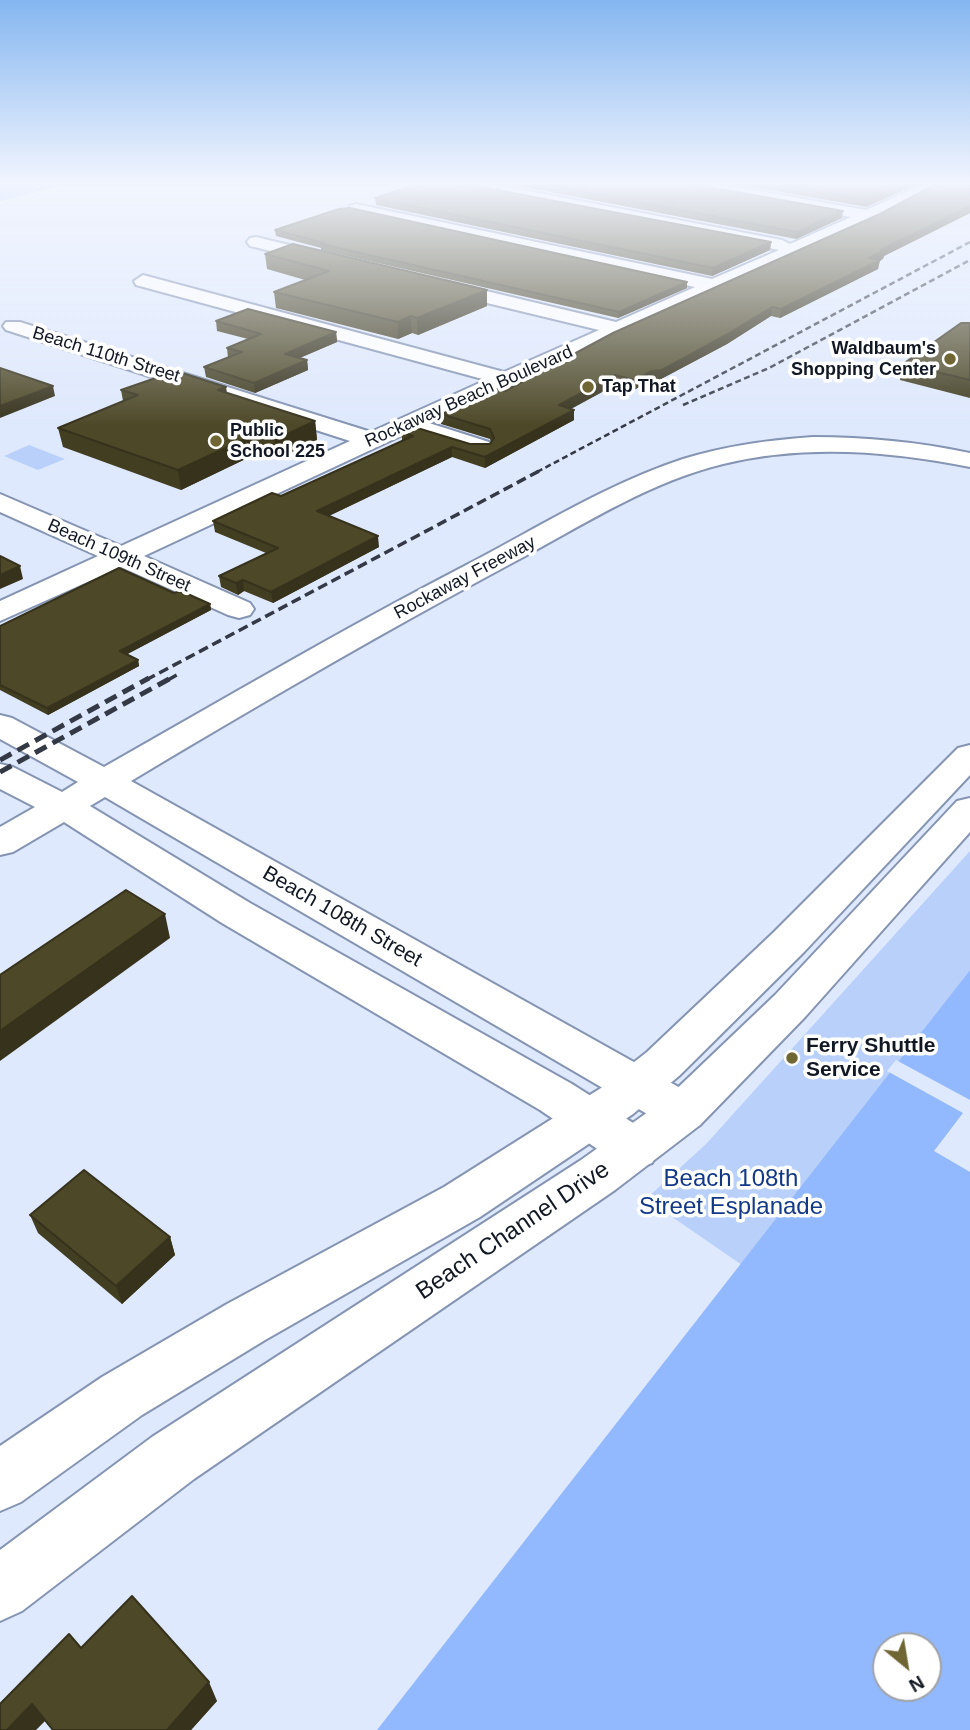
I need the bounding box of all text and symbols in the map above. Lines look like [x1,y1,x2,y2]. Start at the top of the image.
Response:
street label: Beach 110th Street [30,322,182,388]
place label: Waldbaum's Shopping Center [791,338,936,380]
street label: Rockaway Beach Boulevard [362,341,576,453]
marker: Waldbaum's Shopping Center [942,351,958,367]
place label: Tap That [602,376,676,398]
marker: Tap That [580,379,596,395]
place label: Public School 225 [230,420,325,462]
marker: Public School 225 [208,433,224,449]
street label: Beach 109th Street [44,515,194,597]
street label: Rockaway Freeway [391,532,539,624]
street label: Beach 108th Street [258,861,426,973]
place label: Ferry Shuttle Service [806,1033,936,1083]
marker: Ferry Shuttle Service [784,1050,800,1066]
street label: Beach Channel Drive [411,1156,615,1306]
park label: Beach 108th Street Esplanade [639,1165,823,1221]
north arrow [872,1632,942,1702]
text: N [906,1671,928,1696]

